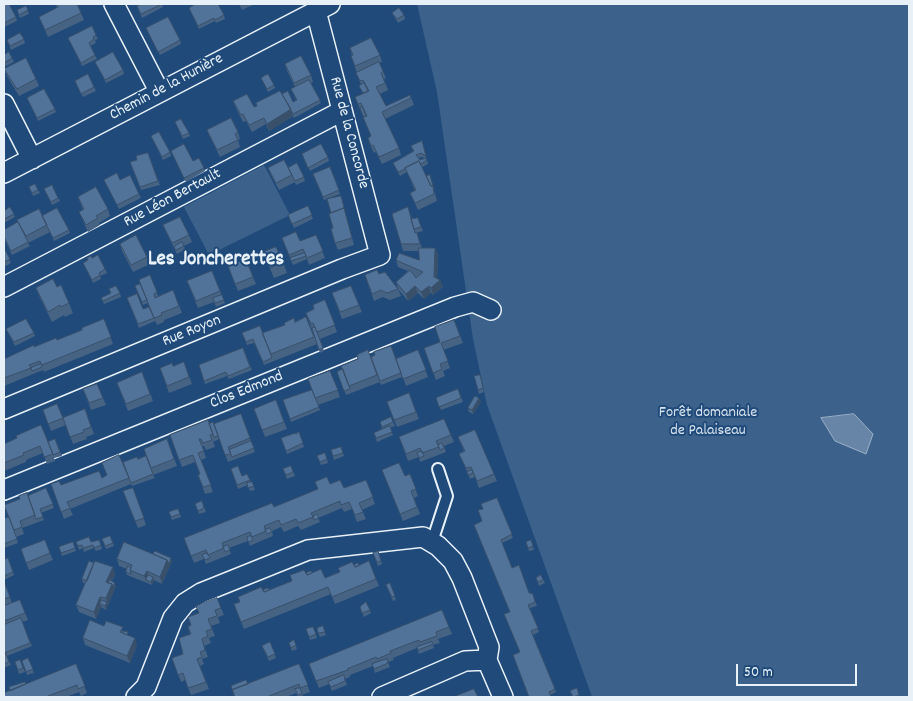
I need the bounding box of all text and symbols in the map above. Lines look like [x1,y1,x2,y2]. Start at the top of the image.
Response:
street label: Chemin de la Hunière [107,50,227,126]
street label: Rue de la Concorde [324,75,372,191]
street label: Rue Léon Bertault [121,165,225,233]
district label: Les Joncherettes [148,248,284,274]
street label: Rue Royon [160,312,224,352]
street label: Clos Edmond [208,368,286,414]
park label: Forêt domaniale de Palaiseau [659,404,757,442]
scale bar [738,654,859,686]
text: 50 m [744,662,773,684]

